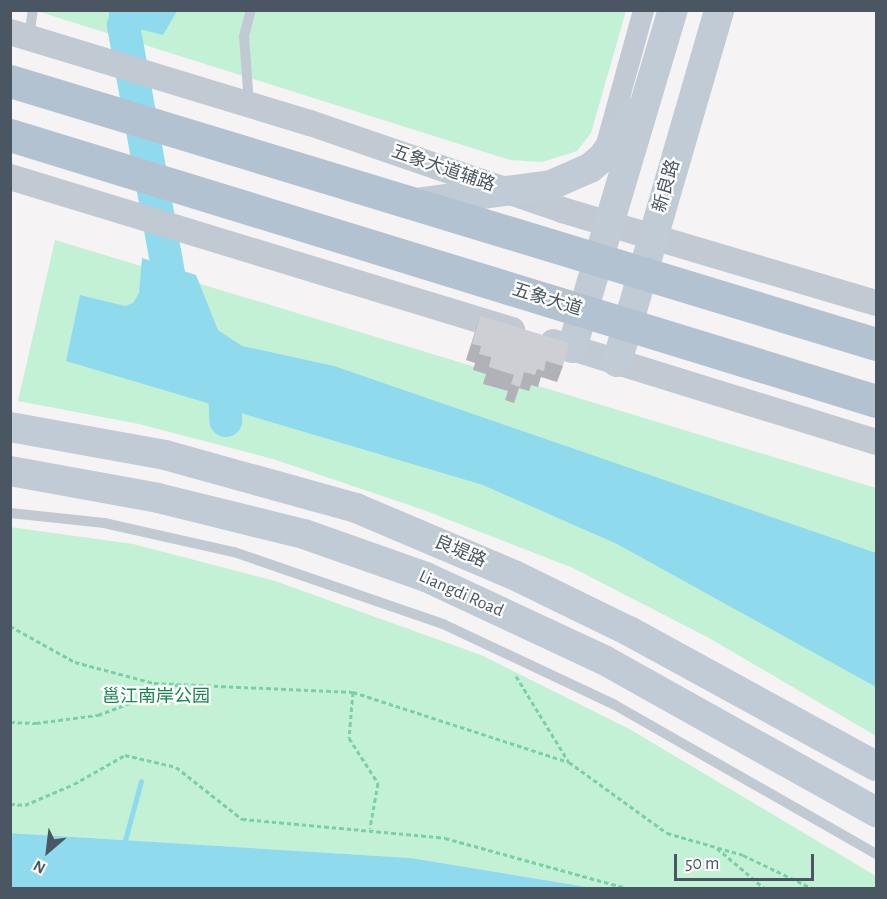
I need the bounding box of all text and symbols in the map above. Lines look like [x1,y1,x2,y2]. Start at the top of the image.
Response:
street label: 五象大道辅路 [388,141,498,197]
street label: 新良路 [649,157,685,215]
street label: 五象大道 [509,279,585,321]
street label: 良堤路 [431,532,489,572]
street label: Liangdi Road [415,566,507,622]
park label: 邕江南岸公园 [102,686,210,708]
north arrow [18,821,78,881]
scale bar [677,842,816,880]
text: 50 m [685,855,719,873]
text: N [31,857,48,877]

